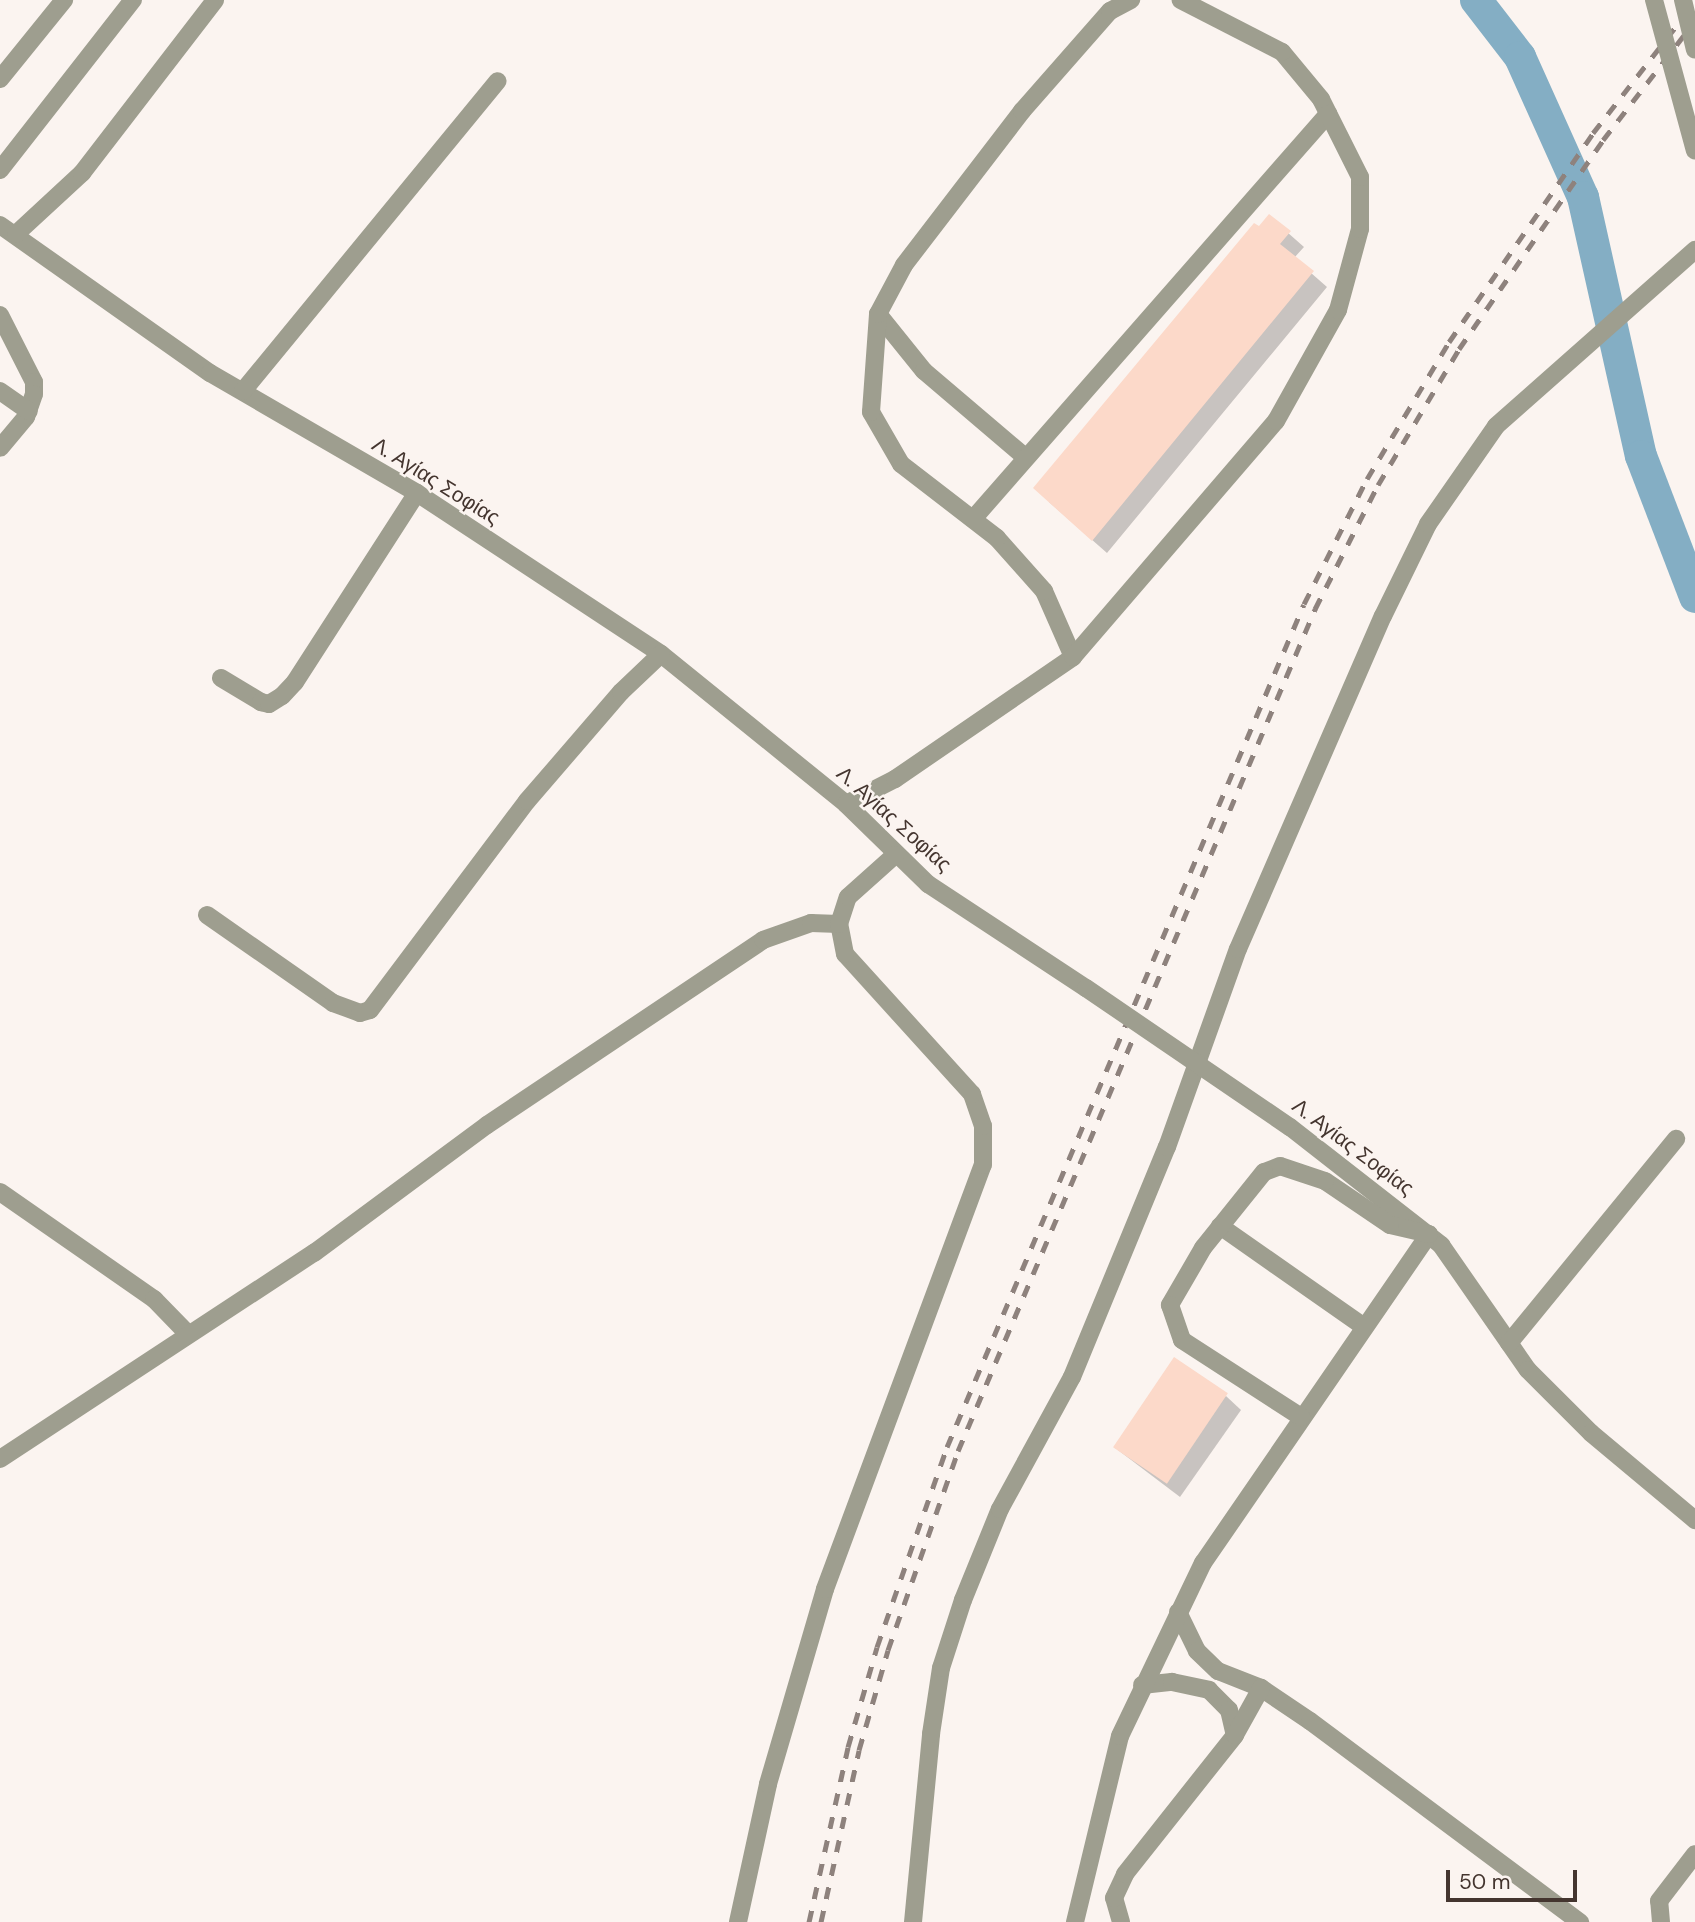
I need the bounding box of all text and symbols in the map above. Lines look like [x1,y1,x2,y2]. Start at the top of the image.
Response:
street label: Λ. Αγίας Σοφίας [368,432,504,530]
street label: Λ. Αγίας Σοφίας [831,761,957,877]
street label: Λ. Αγίας Σοφίας [1287,1093,1419,1201]
scale bar [1450,1856,1581,1900]
text: 50 m [1459,1868,1510,1896]

